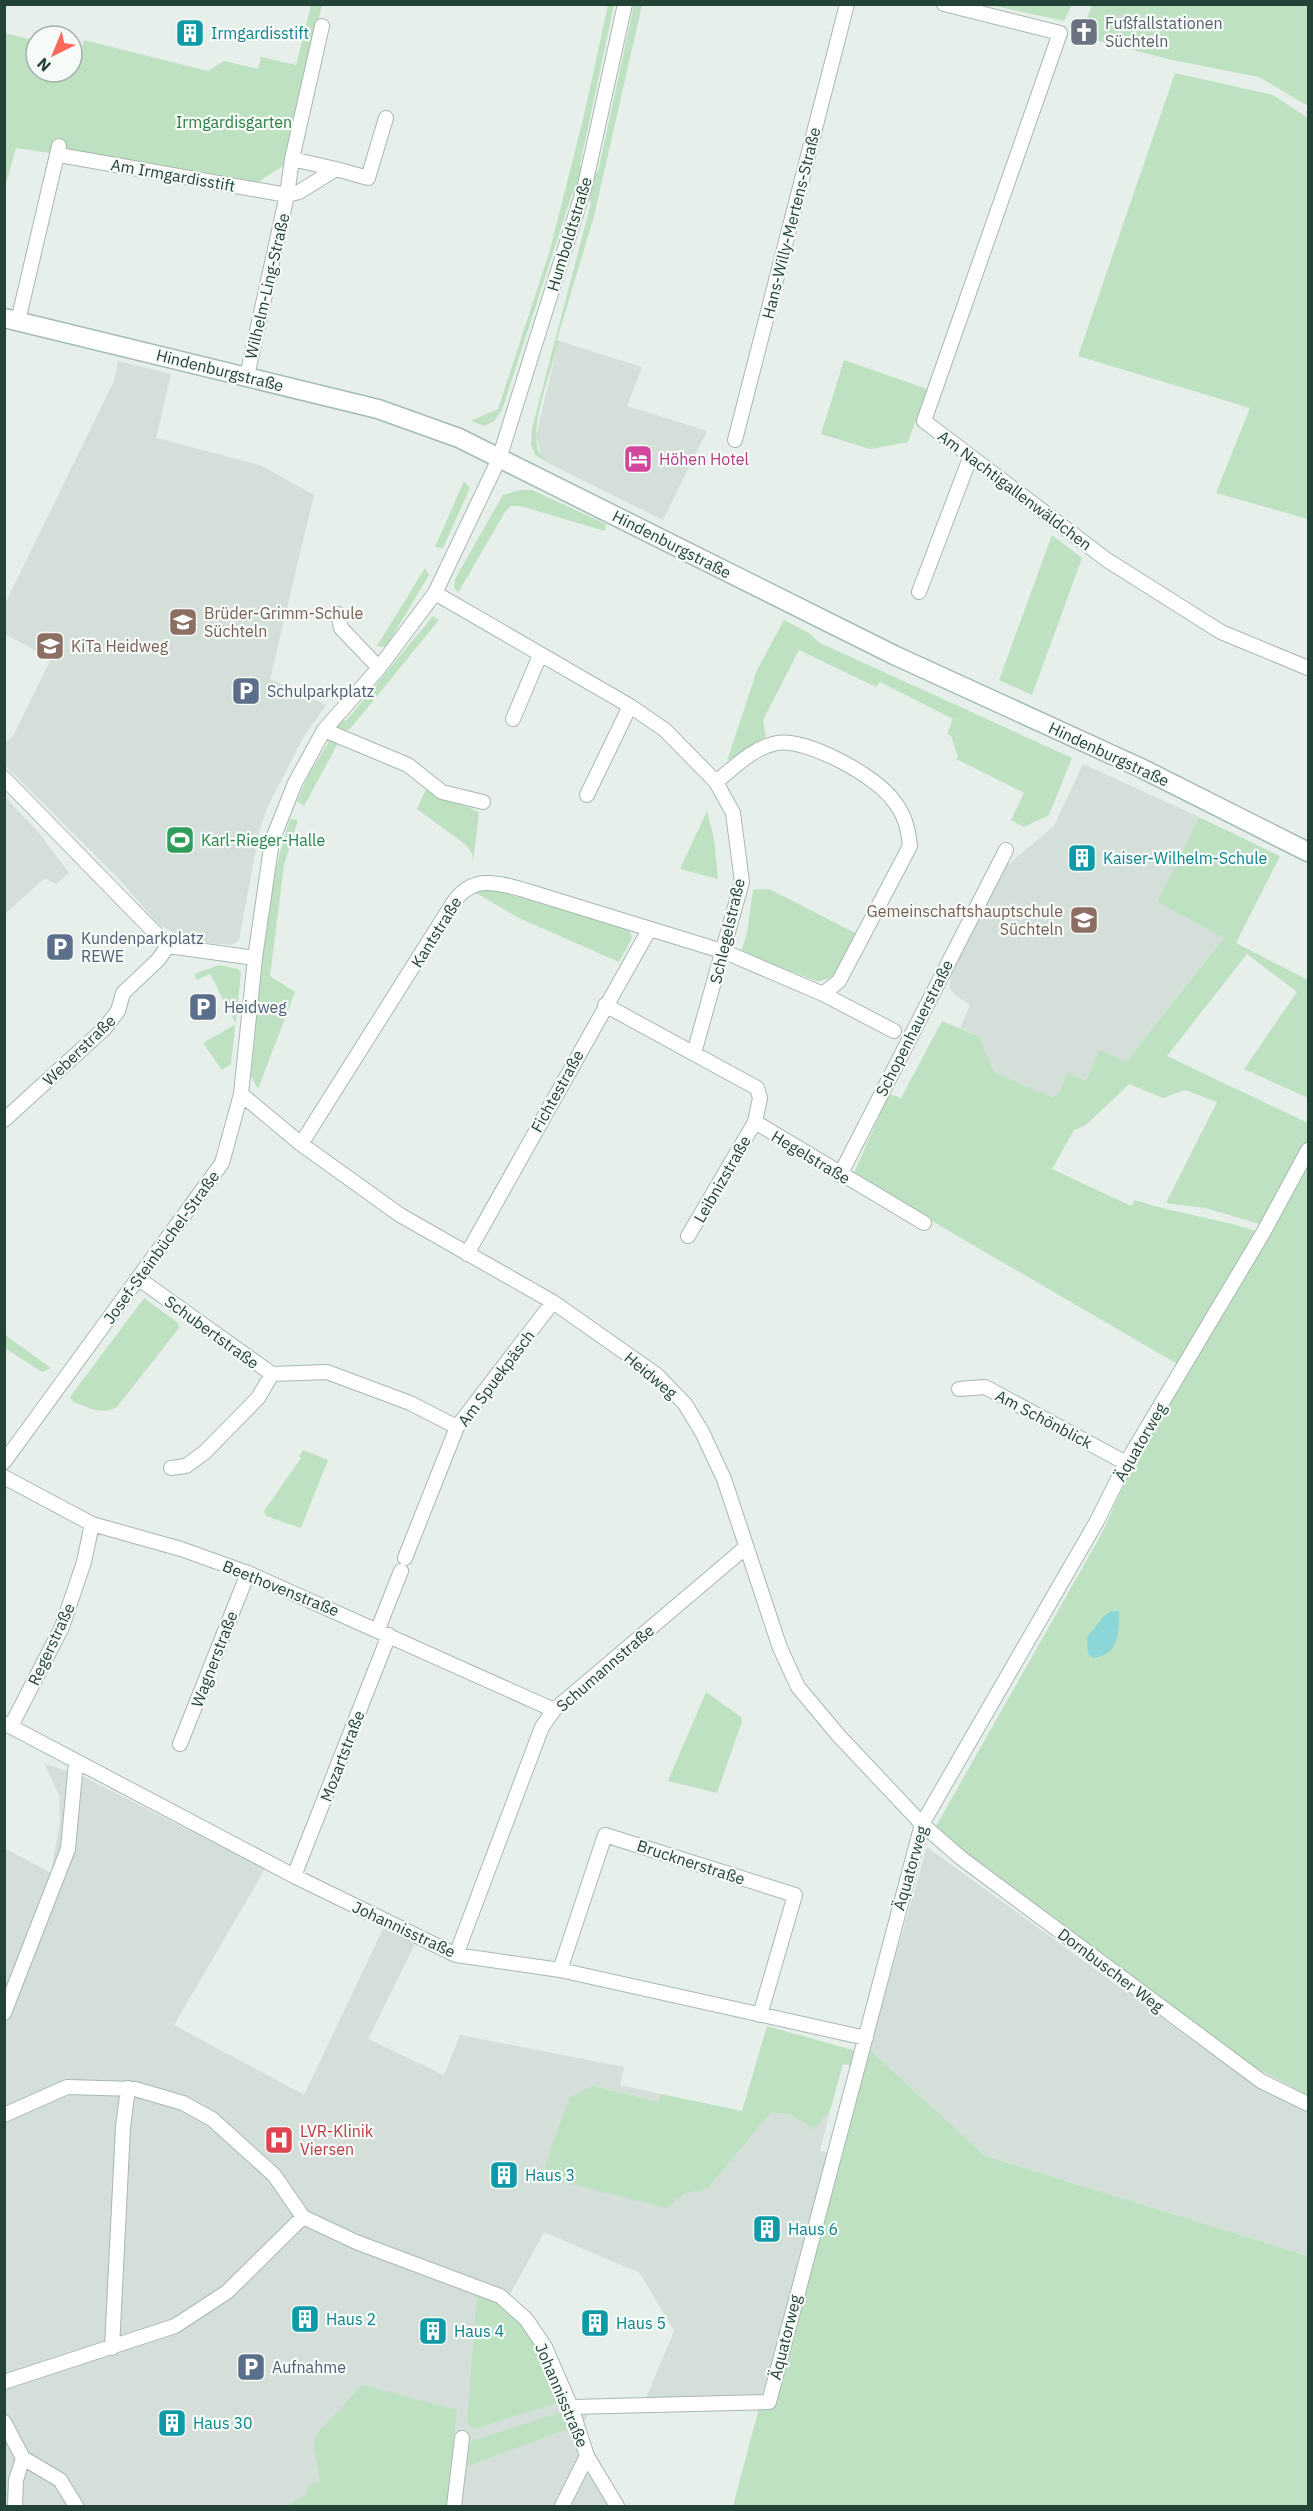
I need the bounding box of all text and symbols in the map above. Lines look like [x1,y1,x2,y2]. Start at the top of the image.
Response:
place label: Fußfallstationen Süchteln [1105,13,1223,51]
church icon: Fußfallstationen Süchteln [1068,16,1100,48]
building icon: Irmgardisstift [174,17,206,49]
place label: Irmgardisstift [211,23,309,43]
north arrow [24,24,84,84]
text: N [33,54,55,76]
park label: Irmgardisgarten [176,112,292,132]
street label: Hans-Willy-Mertens-Straße [757,125,825,321]
street label: Am Irmgardisstift [109,154,237,196]
street label: Humboldtstraße [542,174,596,294]
street label: Wilhelm-Ling-Straße [240,211,294,361]
street label: Hindenburgstraße [154,345,286,396]
street label: Am Nachtigallenwäldchen [934,426,1096,554]
hotel icon: Höhen Hotel [622,443,654,475]
place label: Höhen Hotel [659,449,749,469]
street label: Hindenburgstraße [609,505,735,583]
place label: Brüder-Grimm-Schule Süchteln [204,603,364,641]
school or university icon: Brüder-Grimm-Schule Süchteln [167,606,199,638]
school or university icon: KiTa Heidweg [34,630,66,662]
place label: KiTa Heidweg [71,636,169,656]
parking icon: Schulparkplatz [230,675,262,707]
place label: Schulparkplatz [267,681,374,701]
street label: Hindenburgstraße [1046,717,1173,791]
sports icon: Karl-Rieger-Halle [164,824,196,856]
place label: Karl-Rieger-Halle [201,830,325,850]
building icon: Kaiser-Wilhelm-Schule [1066,842,1098,874]
place label: Kaiser-Wilhelm-Schule [1103,848,1268,868]
street label: Schlegelstraße [705,876,749,986]
street label: Kantstraße [406,893,466,971]
place label: Gemeinschaftshauptschule Süchteln [867,901,1063,939]
school or university icon: Gemeinschaftshauptschule Süchteln [1068,904,1100,936]
place label: Kundenparkplatz REWE [81,928,204,966]
parking icon: Kundenparkplatz REWE [44,931,76,963]
street label: Schopenhauerstraße [871,956,957,1100]
parking icon: Heidweg [187,991,219,1023]
place label: Heidweg [224,997,287,1017]
street label: Weberstraße [38,1010,120,1090]
street label: Fichtestraße [526,1046,588,1136]
street label: Hegelstraße [768,1126,854,1188]
street label: Leibnizstraße [689,1132,755,1226]
street label: Josef-Steinbüchel-Straße [99,1166,223,1328]
street label: Schubertstraße [161,1291,263,1373]
street label: Am Spuekpäsch [453,1326,539,1430]
street label: Heidweg [621,1347,682,1403]
street label: Am Schönblick [992,1385,1096,1453]
street label: Äquatorweg [1110,1399,1171,1485]
street label: Beethovenstraße [220,1556,342,1621]
street label: Regerstraße [23,1599,79,1688]
street label: Wagnerstraße [186,1608,242,1710]
street label: Schumannstraße [552,1620,658,1716]
street label: Mozartstraße [315,1707,369,1804]
street label: Äquatorweg [888,1823,932,1913]
street label: Brucknerstraße [635,1835,748,1889]
street label: Johannisstraße [349,1896,459,1962]
street label: Dornbuscher Weg [1054,1924,1168,2017]
place label: LVR-Klinik Viersen [300,2121,374,2159]
hospital icon: LVR-Klinik Viersen [263,2124,295,2156]
building icon: Haus 3 [488,2159,520,2191]
place label: Haus 3 [525,2165,575,2185]
building icon: Haus 6 [751,2213,783,2245]
place label: Haus 6 [788,2219,838,2239]
street label: Äquatorweg [765,2292,805,2382]
building icon: Haus 2 [289,2303,321,2335]
building icon: Haus 5 [579,2307,611,2339]
place label: Haus 2 [326,2309,376,2329]
place label: Haus 5 [616,2313,666,2333]
building icon: Haus 4 [417,2315,449,2347]
place label: Haus 4 [454,2321,504,2341]
street label: Johannisstraße [531,2340,593,2450]
parking icon: Aufnahme [235,2351,267,2383]
place label: Aufnahme [272,2357,346,2377]
building icon: Haus 30 [156,2407,188,2439]
place label: Haus 30 [193,2413,253,2433]

